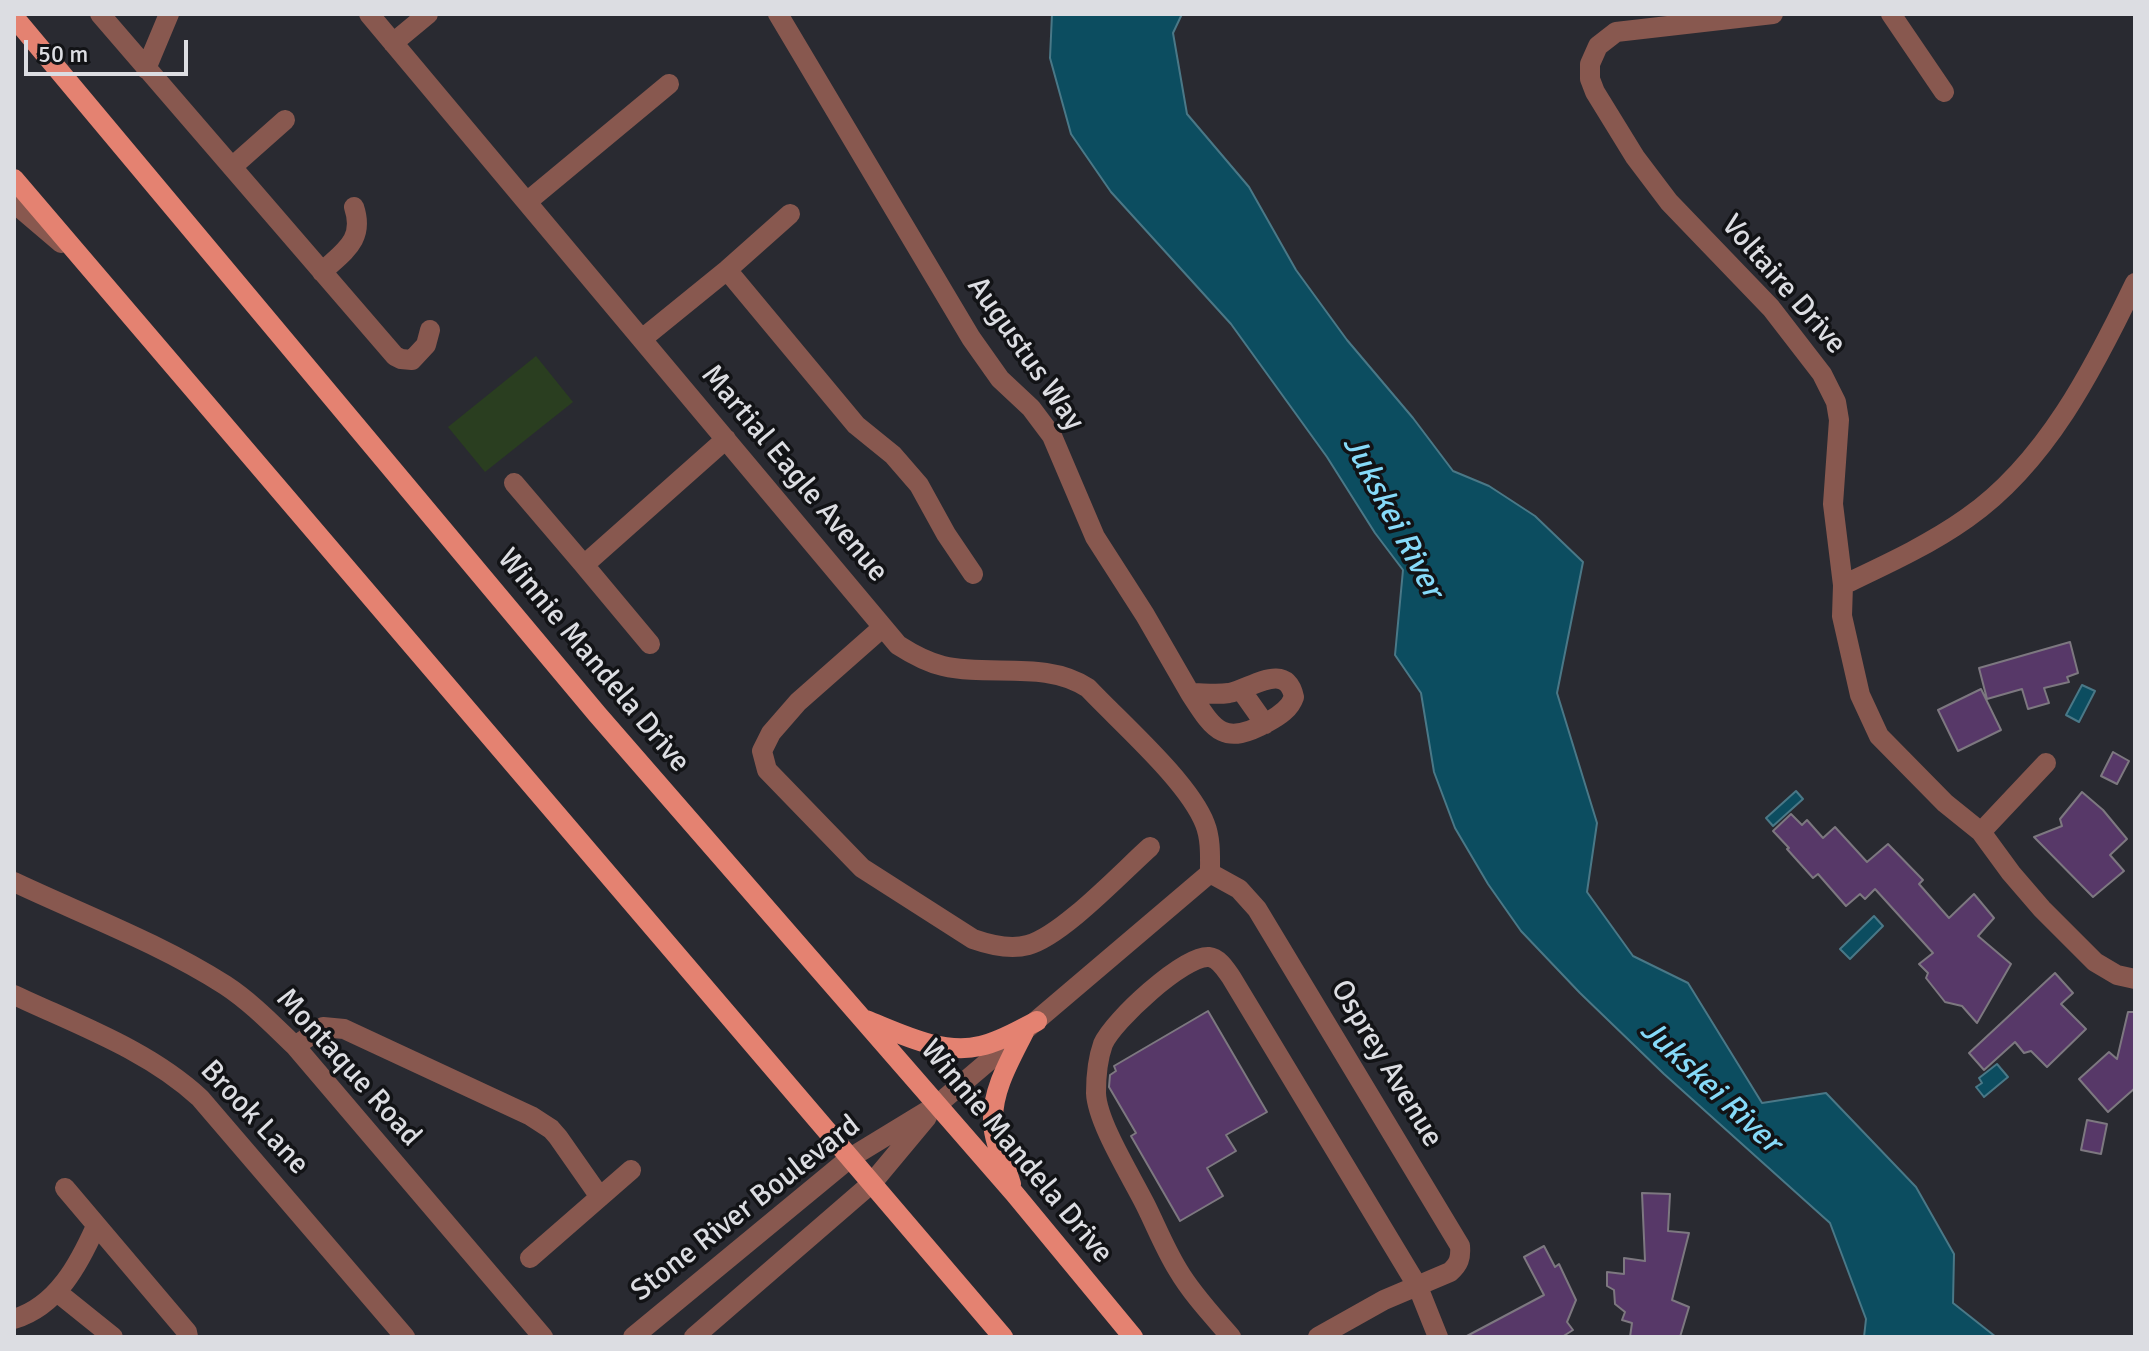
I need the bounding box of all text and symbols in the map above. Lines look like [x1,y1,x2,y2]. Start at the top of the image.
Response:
scale bar [28,24,192,74]
text: 50 m [38,39,88,69]
street label: Voltaire Drive [1713,208,1853,362]
street label: Augustus Way [959,270,1091,438]
street label: Martial Eagle Avenue [693,358,895,590]
water label: Jukskei River [1333,429,1451,605]
street label: Winnie Mandela Drive [489,542,697,780]
street label: Osprey Avenue [1322,974,1450,1154]
street label: Montaque Road [268,982,428,1154]
water label: Jukskei River [1632,1012,1788,1162]
street label: Winnie Mandela Drive [912,1033,1120,1271]
street label: Brook Lane [192,1053,316,1183]
street label: Stone River Boulevard [624,1108,868,1310]

